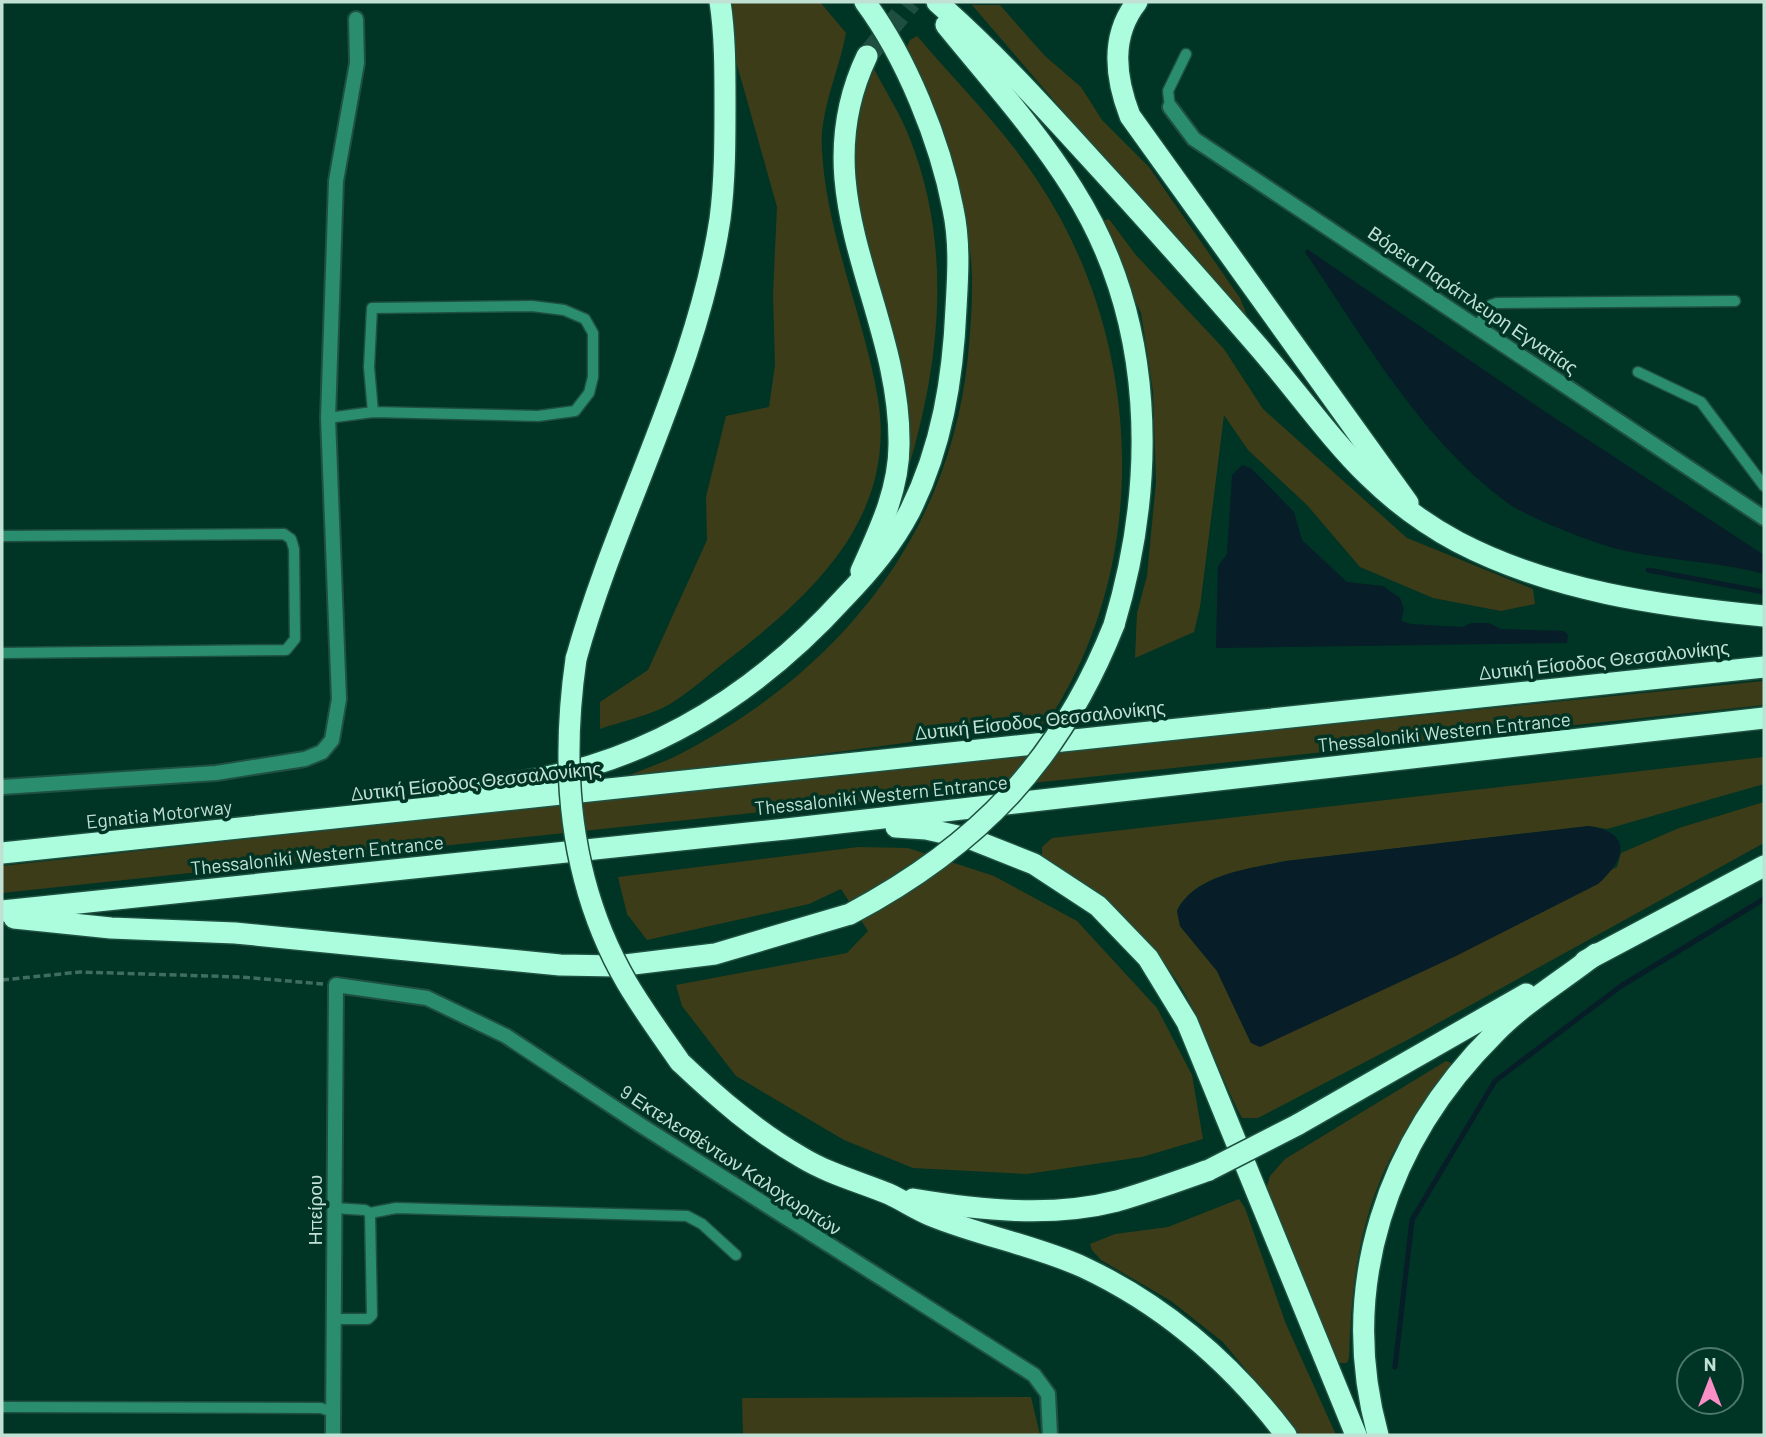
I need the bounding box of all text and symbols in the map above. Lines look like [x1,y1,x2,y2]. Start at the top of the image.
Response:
street label: Βόρεια Παράπλευρη Εγνατίας [1364,221,1583,379]
street label: Δυτική Είσοδος Θεσσαλονίκης [1478,635,1730,684]
street label: Δυτική Είσοδος Θεσσαλονίκης [914,695,1166,744]
street label: Thessaloniki Western Entrance [1316,707,1572,756]
street label: Δυτική Είσοδος Θεσσαλονίκης [350,756,602,805]
street label: Thessaloniki Western Entrance [753,770,1009,819]
street label: Egnatia Motorway [85,794,233,833]
street label: Thessaloniki Western Entrance [189,830,445,879]
street label: 9 Εκτελεσθέντων Καλοχωριτών [616,1079,846,1240]
street label: Ηπείρου [303,1175,326,1245]
north arrow [1675,1346,1745,1416]
text: N [1704,1352,1716,1375]

